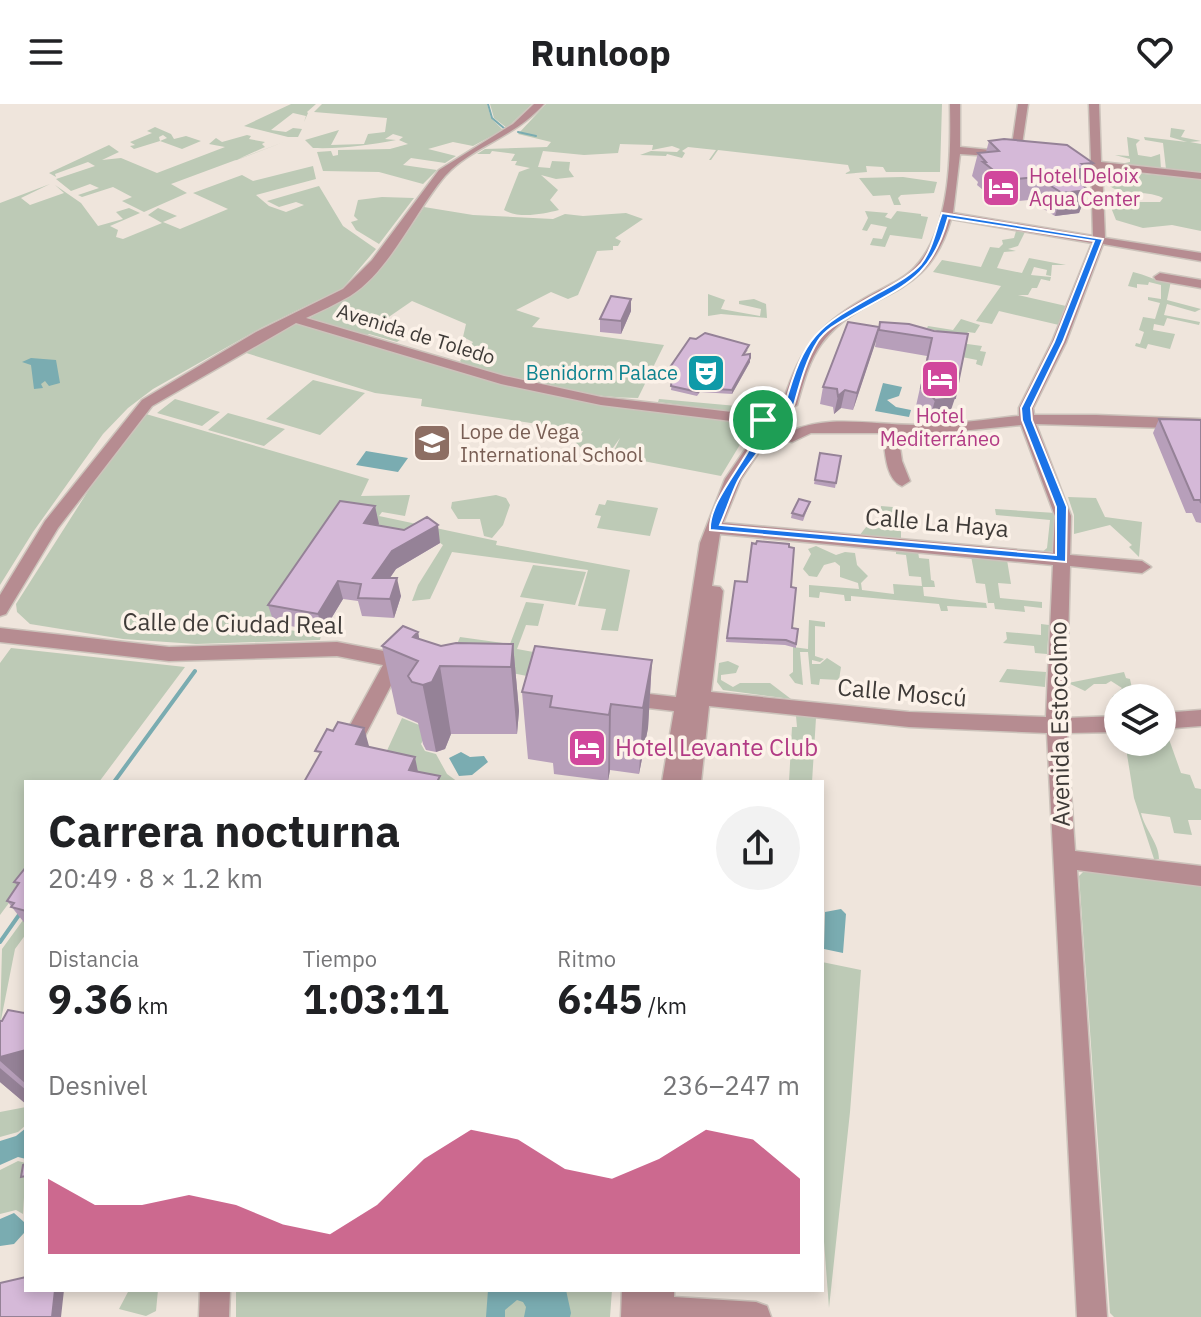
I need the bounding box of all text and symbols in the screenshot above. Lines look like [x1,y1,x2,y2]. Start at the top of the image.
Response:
text: Runloop [530,29,671,76]
icon: menu [24,30,68,74]
icon: heart [1133,30,1177,74]
place label: Hotel Deloix Aqua Center [1029,162,1140,212]
hotel icon: Hotel Deloix Aqua Center [980,167,1022,209]
street label: Avenida de Toledo [334,297,499,370]
theatre icon: Benidorm Palace [685,352,727,394]
hotel icon: Hotel Mediterráneo [919,358,961,400]
place label: Benidorm Palace [526,359,678,386]
pin [729,386,797,454]
icon: arrive [741,398,785,442]
place label: Hotel Mediterráneo [880,402,1000,452]
place label: Lope de Vega International School [460,418,643,468]
school or university icon: Lope de Vega International School [411,422,453,464]
street label: Calle La Haya [864,500,1010,544]
street label: Calle de Ciudad Real [122,605,344,641]
street label: Avenida Estocolmo [1041,621,1077,827]
street label: Calle Moscú [836,670,968,714]
map controls [1104,684,1176,756]
button: layers [1104,684,1176,756]
hotel icon: Hotel Levante Club [566,727,608,769]
place label: Hotel Levante Club [615,731,818,763]
text: Carrera nocturna [48,802,400,859]
button: share [716,806,800,890]
text: 20:49 · 8 × 1.2 km [48,861,263,895]
text: Distancia [48,944,139,973]
text: Tiempo [303,944,377,973]
text: Ritmo [557,944,616,973]
text: 9.36 [48,973,132,1025]
text: 1:03:11 [303,973,449,1025]
text: 6:45 [557,973,643,1025]
text: km [132,991,168,1020]
text: /km [643,991,687,1020]
text: Desnivel [48,1068,148,1102]
text: 236–247 m [662,1068,800,1102]

